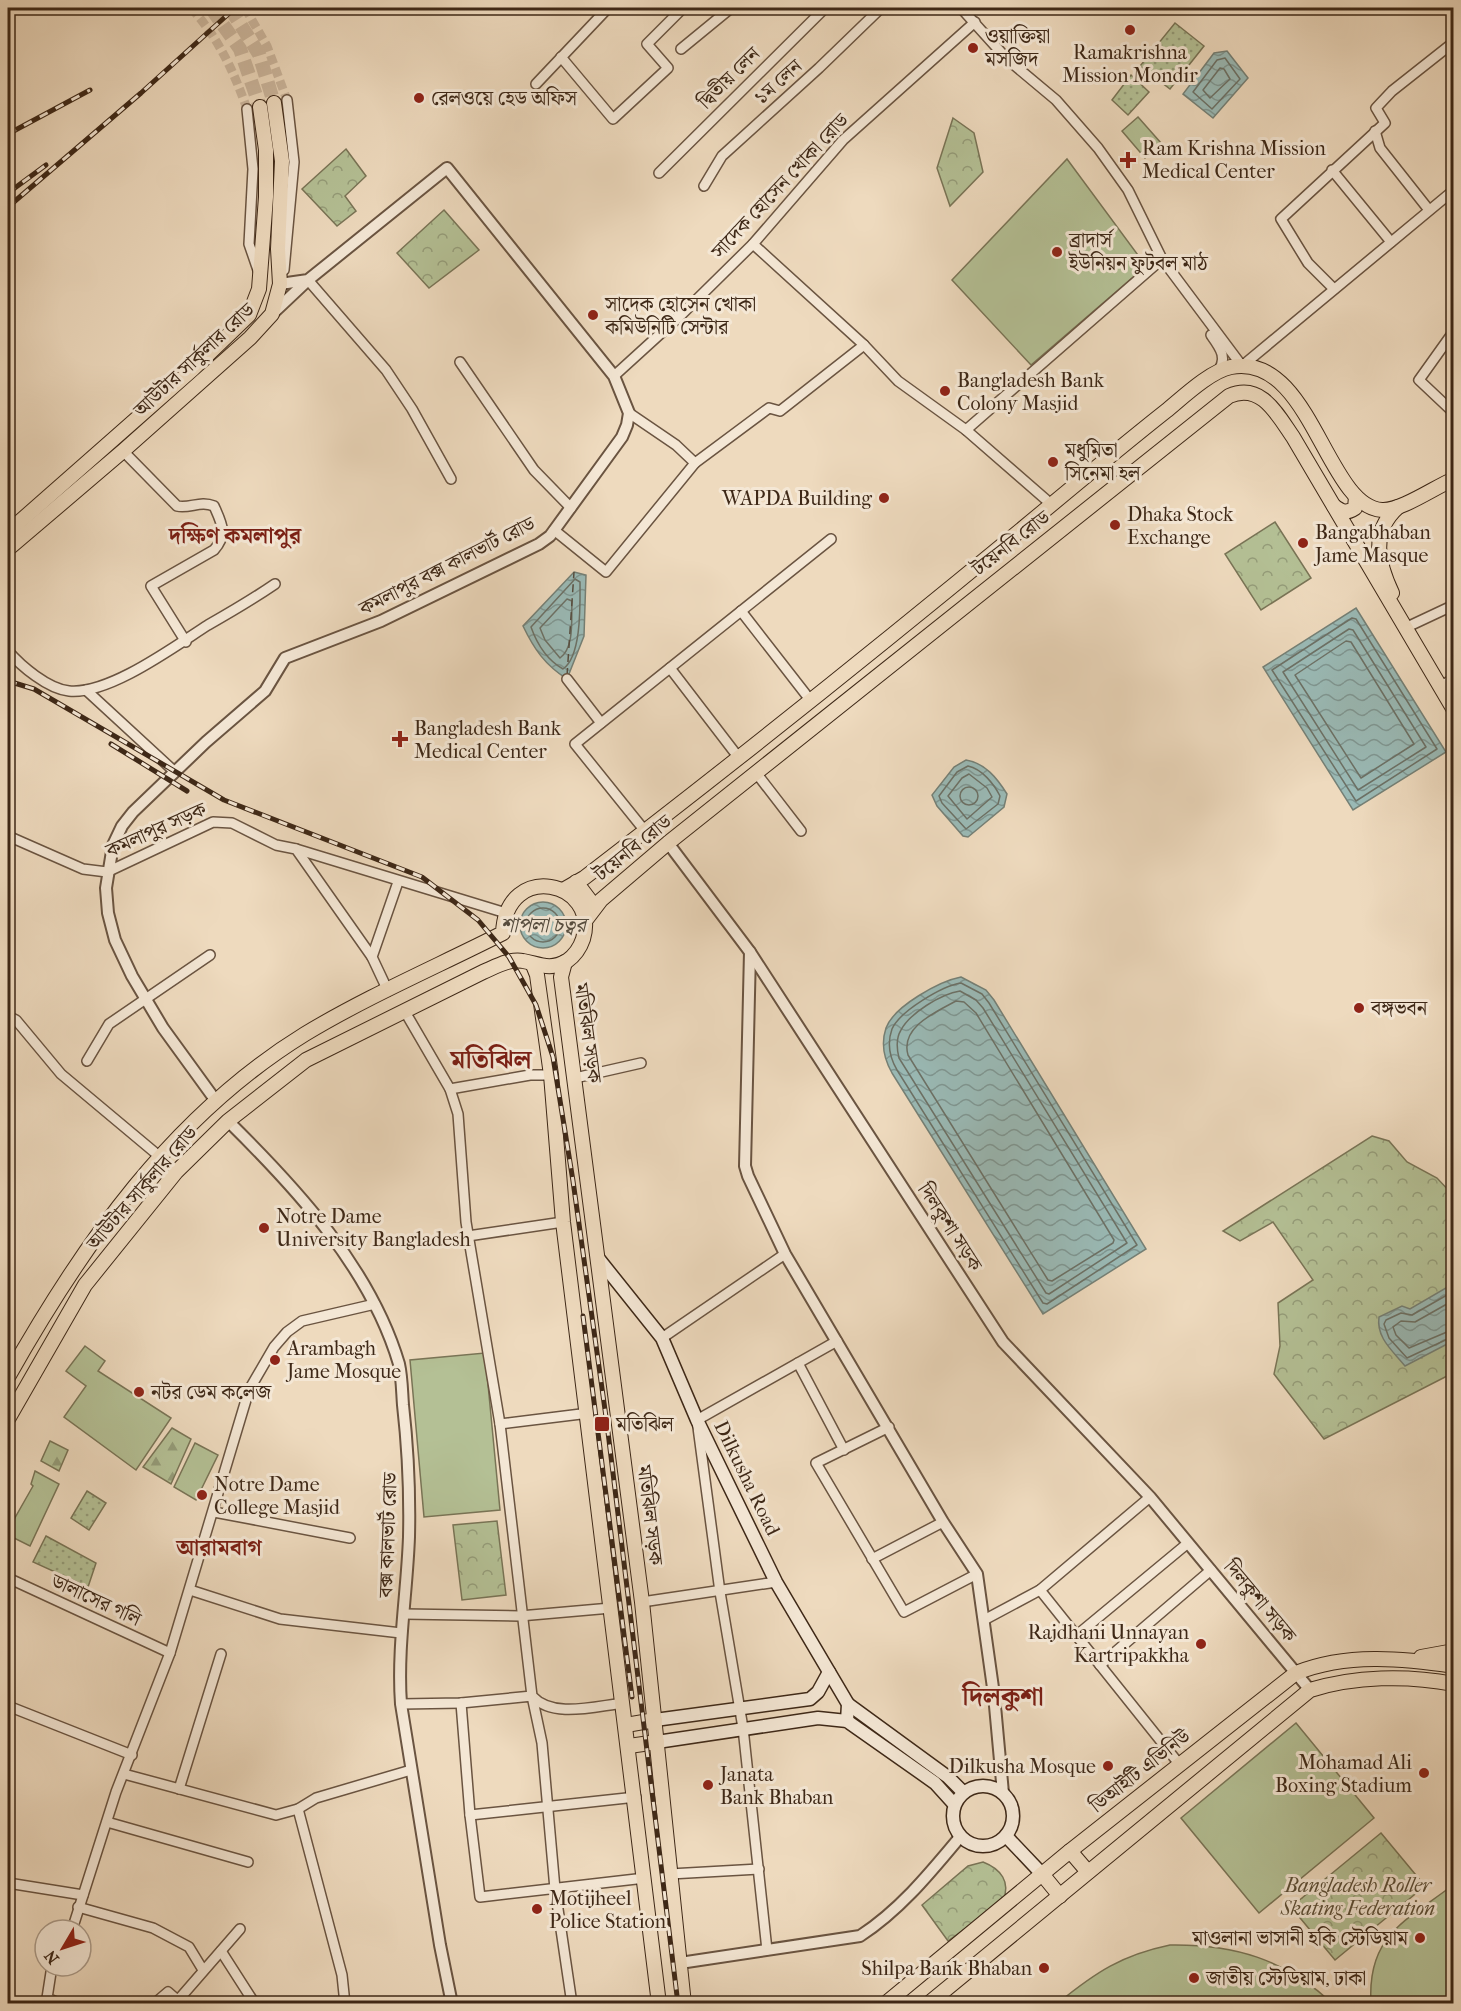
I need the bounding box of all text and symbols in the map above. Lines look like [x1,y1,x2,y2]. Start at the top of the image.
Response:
marker: Ramakrishna Mission Mondir [1123,23,1137,37]
place label: ওয়াক্তিয়া মসজিদ [984,24,1050,71]
street label: দ্বিতীয় লেন [692,41,766,114]
marker: ওয়াক্তিয়া মসজিদ [966,41,980,55]
place label: Ramakrishna Mission Mondir [1062,41,1198,87]
street label: ১ম লেন [749,54,808,109]
place label: রেলওয়ে হেড অফিস [431,86,578,110]
marker: রেলওয়ে হেড অফিস [412,91,426,105]
street label: সাদেক হোসেন খোকা রোড [706,108,854,264]
place label: Ram Krishna Mission Medical Center [1142,137,1326,183]
marker: Ram Krishna Mission Medical Center [1119,151,1137,169]
place label: ব্রাদার্স ইউনিয়ন ফুটবল মাঠ [1068,228,1209,276]
marker: ব্রাদার্স ইউনিয়ন ফুটবল মাঠ [1050,245,1064,259]
place label: সাদেক হোসেন খোকা কমিউনিটি সেন্টার [604,293,756,339]
street label: আউটার সার্কুলার রোড [127,296,260,423]
marker: সাদেক হোসেন খোকা কমিউনিটি সেন্টার [586,308,600,322]
place label: Bangladesh Bank Colony Masjid [957,369,1105,415]
marker: Bangladesh Bank Colony Masjid [938,384,952,398]
place label: মধুমিতা সিনেমা হল [1064,438,1141,485]
marker: মধুমিতা সিনেমা হল [1046,455,1060,469]
place label: WAPDA Building [721,487,872,510]
marker: WAPDA Building [877,491,891,505]
place label: Dhaka Stock Exchange [1127,503,1234,549]
street label: টয়েনবি রোড [966,504,1055,581]
street label: কমলাপুর বক্স কালভার্ট রোড [353,509,540,622]
marker: Dhaka Stock Exchange [1108,518,1122,532]
place label: Bangabhaban Jame Masque [1313,521,1431,567]
district label: দক্ষিণ কমলাপুর [168,522,302,549]
marker: Bangabhaban Jame Masque [1296,536,1310,550]
place label: Bangladesh Bank Medical Center [414,717,562,763]
marker: Bangladesh Bank Medical Center [391,730,409,748]
street label: কমলাপুর সড়ক [101,797,211,864]
street label: টয়েনবি রোড [589,809,676,887]
water label: শাপলা চত্বর [500,913,590,937]
street label: মতিঝিল সড়ক [569,981,608,1085]
place label: বঙ্গভবন [1370,997,1429,1020]
marker: বঙ্গভবন [1352,1001,1366,1015]
district label: মতিঝিল [449,1044,533,1075]
street label: আউটার সার্কুলার রোড [80,1120,203,1256]
street label: দিলকুশা সড়ক [911,1177,988,1277]
place label: Notre Dame University Bangladesh [276,1205,471,1251]
marker: Notre Dame University Bangladesh [257,1221,271,1235]
place label: Arambagh Jame Mosque [285,1337,401,1383]
marker: Arambagh Jame Mosque [268,1353,282,1367]
place label: নটর ডেম কলেজ [150,1380,272,1404]
marker: নটর ডেম কলেজ [132,1385,146,1399]
place label: মতিঝিল [615,1412,674,1436]
marker: মতিঝিল [593,1415,611,1433]
street label: Dilkusha Road [709,1417,785,1540]
street label: মতিঝিল সড়ক [632,1463,669,1567]
street label: বক্স কালভার্ট রোড [372,1471,402,1599]
place label: Notre Dame College Masjid [214,1473,341,1519]
marker: Notre Dame College Masjid [195,1488,209,1502]
district label: আরামবাগ [175,1535,262,1561]
street label: দিলকুশা সড়ক [1217,1554,1302,1648]
street label: ডালাসের গলি [47,1568,145,1631]
place label: Rajdhani Unnayan Kartripakkha [1028,1621,1190,1667]
marker: Rajdhani Unnayan Kartripakkha [1194,1637,1208,1651]
district label: দিলকুশা [961,1681,1044,1712]
street label: ডিআইটি এভিনিউ [1083,1723,1195,1818]
place label: Mohamad Ali Boxing Stadium [1275,1751,1412,1797]
place label: Dilkusha Mosque [949,1755,1096,1778]
marker: Dilkusha Mosque [1101,1759,1115,1773]
place label: Janata Bank Bhaban [718,1763,834,1809]
marker: Mohamad Ali Boxing Stadium [1417,1766,1431,1780]
marker: Janata Bank Bhaban [701,1778,715,1792]
park label: Bangladesh Roller Skating Federation [1280,1874,1435,1920]
place label: Motijheel Police Station [549,1887,667,1933]
marker: Motijheel Police Station [530,1902,544,1916]
north arrow [33,1918,93,1978]
place label: মাওলানা ভাসানী হকি স্টেডিয়াম [1191,1926,1409,1950]
marker: মাওলানা ভাসানী হকি স্টেডিয়াম [1413,1931,1427,1945]
text: N [40,1946,63,1968]
place label: Shilpa Bank Bhaban [861,1957,1032,1980]
marker: Shilpa Bank Bhaban [1037,1961,1051,1975]
place label: জাতীয় স্টেডিয়াম, ঢাকা [1205,1966,1366,1990]
marker: জাতীয় স্টেডিয়াম, ঢাকা [1187,1971,1201,1985]

